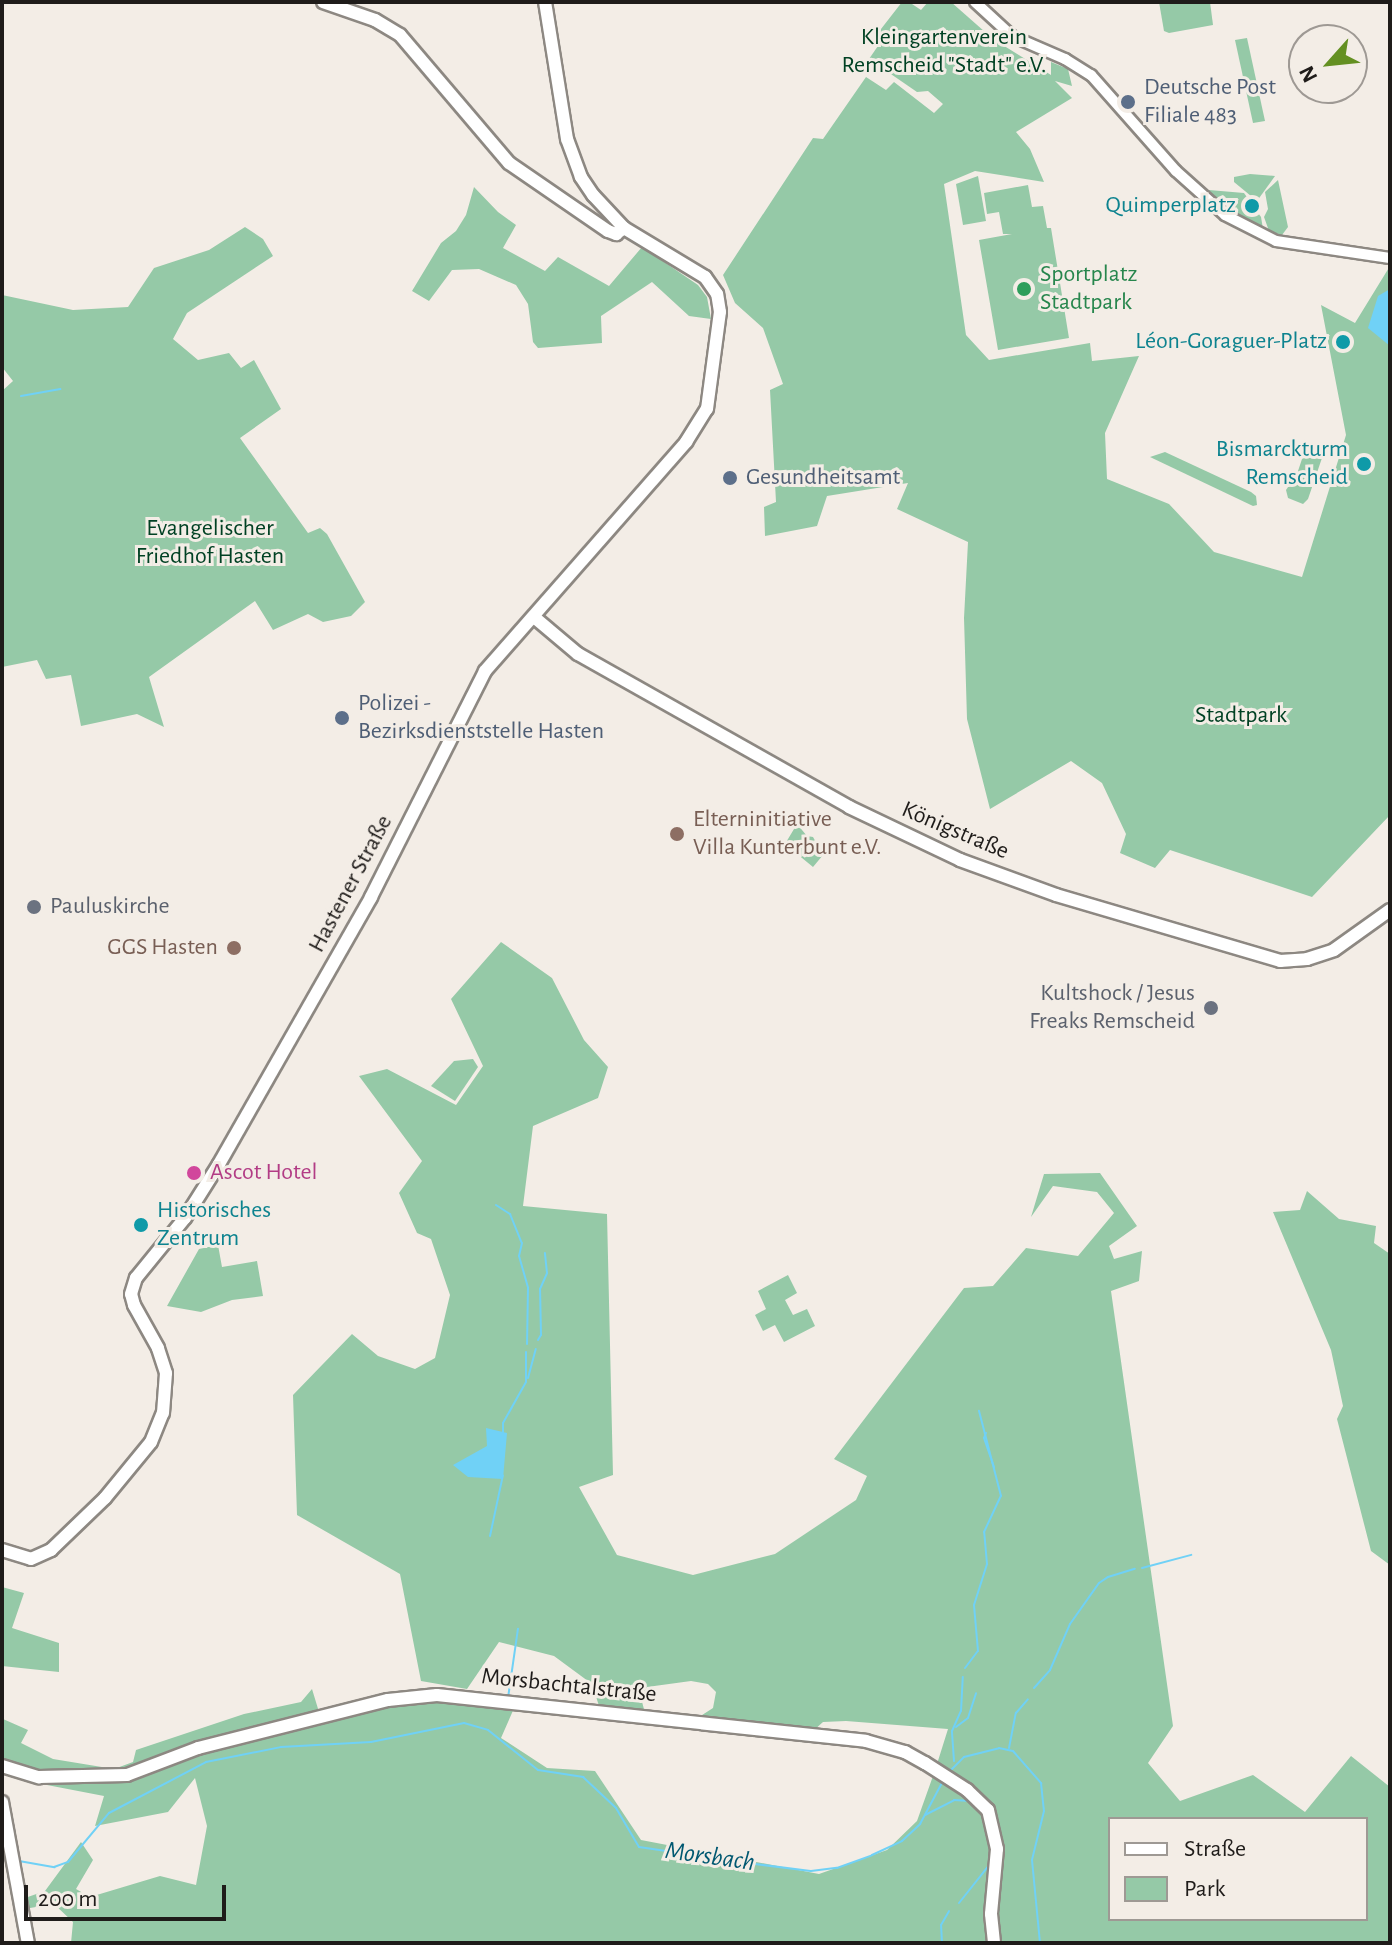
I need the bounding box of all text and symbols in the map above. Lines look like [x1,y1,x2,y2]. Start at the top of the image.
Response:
park label: Kleingartenverein Remscheid "Stadt" e.V. [841,24,1047,80]
north arrow [1288,24,1368,104]
text: N [1295,62,1322,86]
place label: Deutsche Post Filiale 483 [1144,74,1276,130]
marker: Deutsche Post Filiale 483 [1119,93,1137,111]
place label: Quimperplatz [1106,192,1236,220]
marker: Quimperplatz [1243,197,1261,215]
place label: Sportplatz Stadtpark [1040,261,1137,317]
marker: Sportplatz Stadtpark [1015,280,1033,298]
place label: Léon-Goraguer-Platz [1135,328,1327,356]
marker: Léon-Goraguer-Platz [1334,333,1352,351]
place label: Bismarckturm Remscheid [1216,436,1348,492]
marker: Bismarckturm Remscheid [1355,455,1373,473]
place label: Gesundheitsamt [746,464,900,492]
marker: Gesundheitsamt [721,469,739,487]
park label: Evangelischer Friedhof Hasten [136,515,284,571]
place label: Polizei - Bezirksdienststelle Hasten [358,690,604,746]
park label: Stadtpark [1195,702,1287,730]
marker: Polizei - Bezirksdienststelle Hasten [333,709,351,727]
street label: Königstraße [897,796,1013,866]
place label: Elterninitiative Villa Kunterbunt e.V. [693,806,881,862]
street label: Hastener Straße [303,810,399,958]
marker: Elterninitiative Villa Kunterbunt e.V. [668,825,686,843]
place label: Pauluskirche [50,893,169,921]
marker: Pauluskirche [25,898,43,916]
place label: GGS Hasten [107,934,218,962]
marker: GGS Hasten [225,939,243,957]
place label: Kultshock / Jesus Freaks Remscheid [1029,980,1195,1036]
marker: Kultshock / Jesus Freaks Remscheid [1202,999,1220,1017]
place label: Ascot Hotel [210,1159,317,1187]
marker: Ascot Hotel [185,1164,203,1182]
place label: Historisches Zentrum [157,1197,271,1253]
marker: Historisches Zentrum [132,1216,150,1234]
street label: Morsbachtalstraße [480,1662,658,1710]
legend [1108,1817,1368,1921]
water label: Morsbach [663,1835,757,1879]
text: Straße [1184,1837,1246,1861]
scale bar [28,1869,230,1919]
text: Park [1184,1877,1225,1901]
text: 200 m [38,1887,97,1911]

